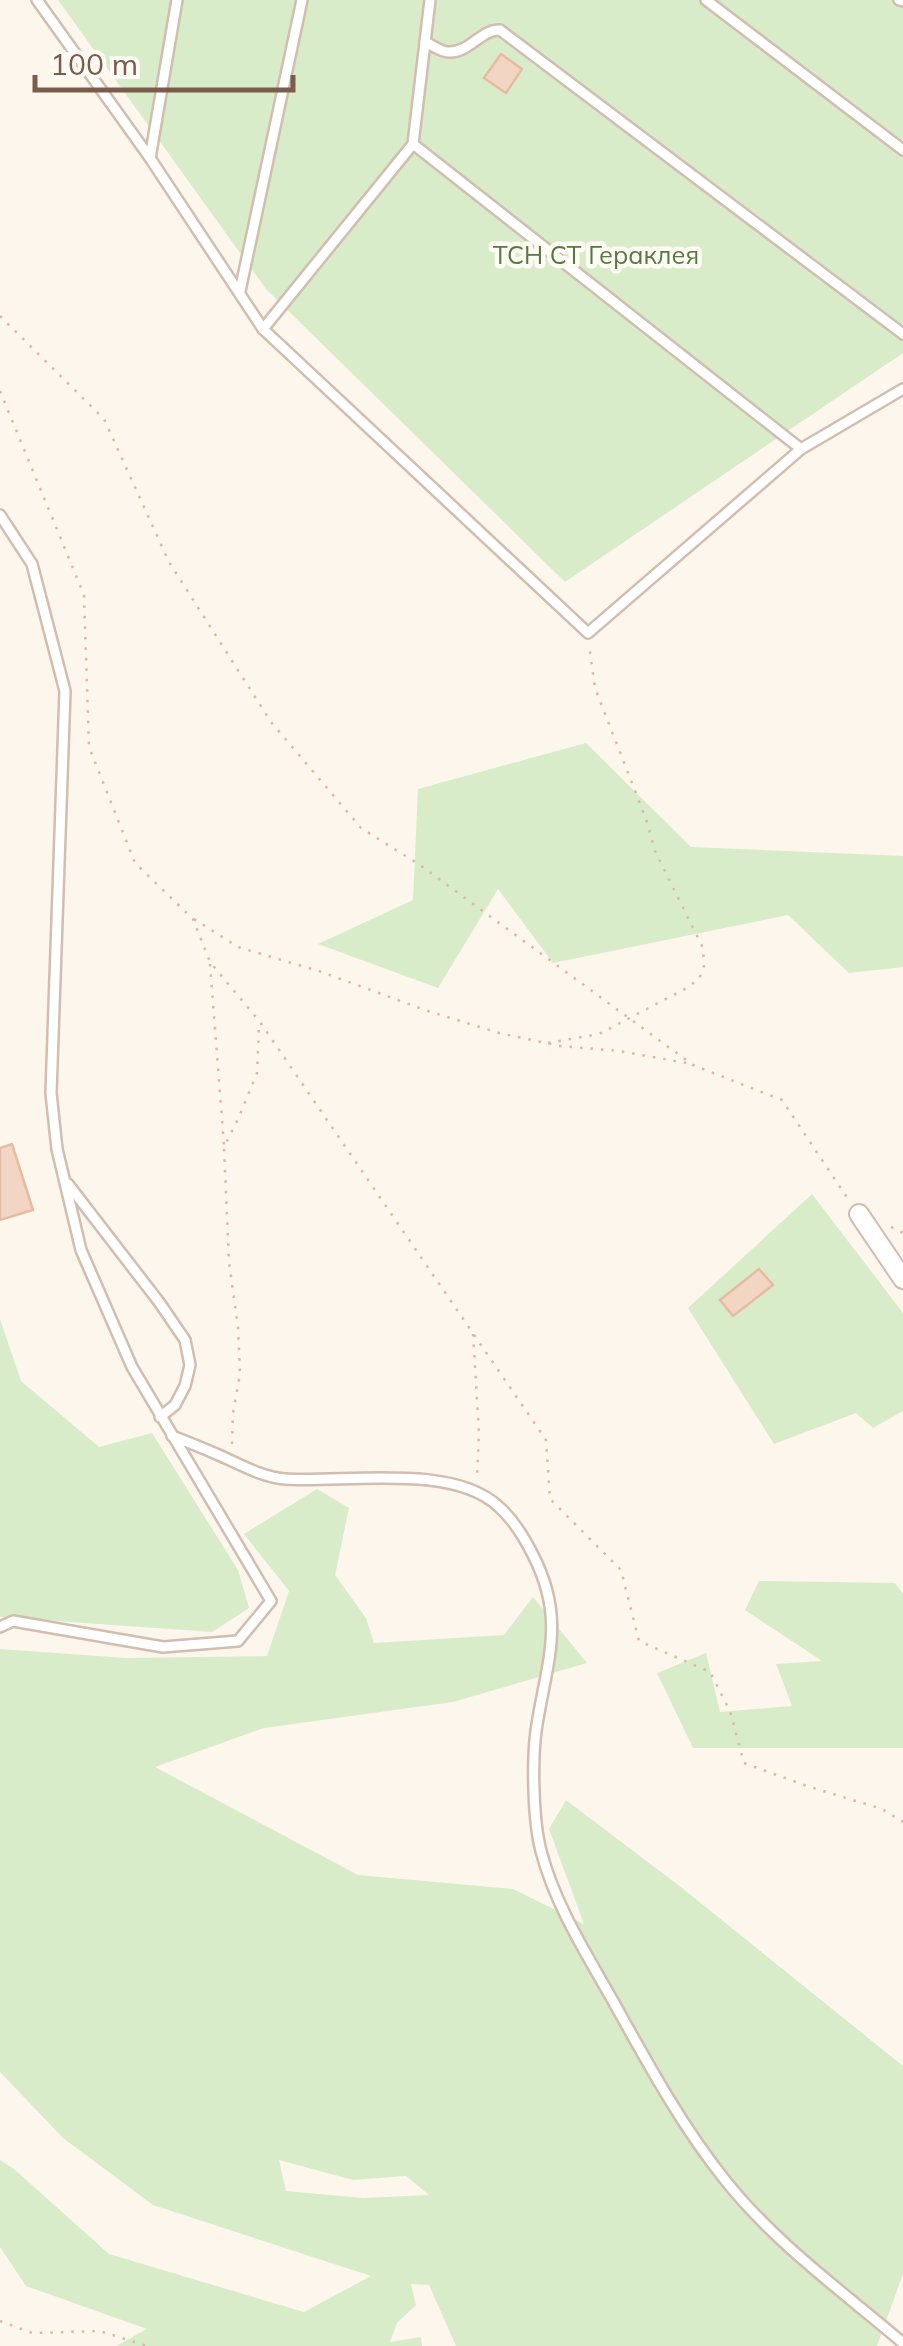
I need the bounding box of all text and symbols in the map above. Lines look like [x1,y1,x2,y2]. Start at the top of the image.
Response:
scale bar [35,30,292,92]
text: 100 m [50,45,138,83]
park label: ТСН СТ Гераклея [493,239,699,270]

